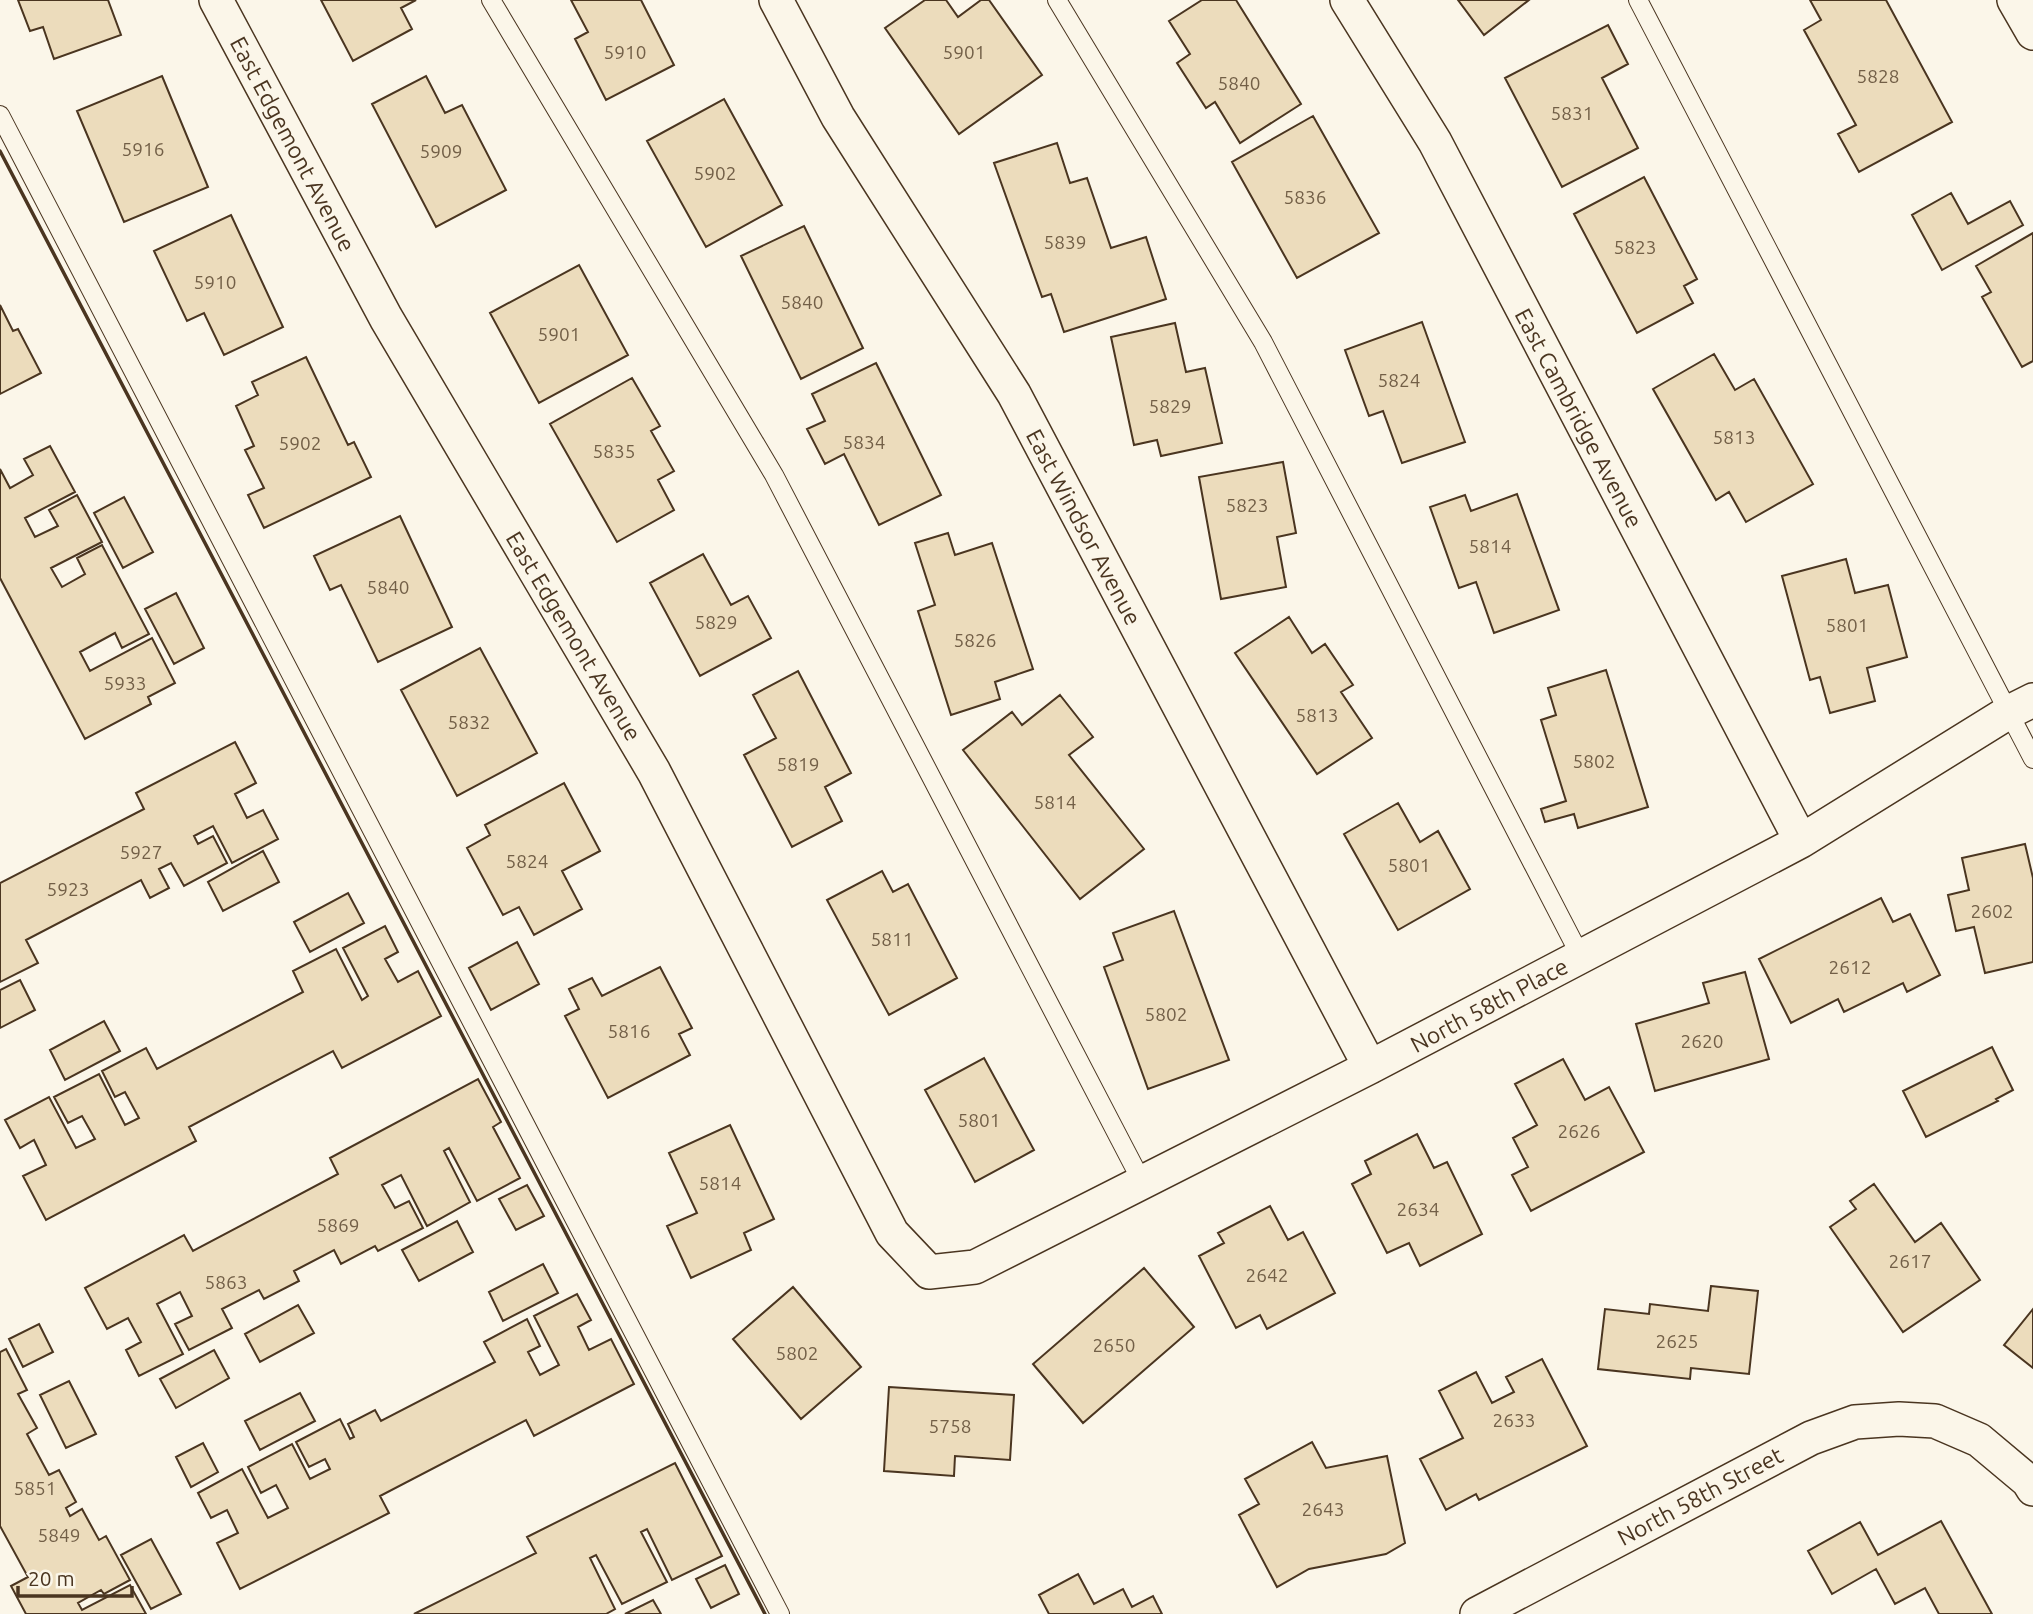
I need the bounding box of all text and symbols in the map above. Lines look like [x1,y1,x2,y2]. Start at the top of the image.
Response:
street label: East Edgemont Avenue [226,32,360,256]
house number: 5910 [604,41,646,63]
house number: 5901 [943,41,985,63]
house number: 5828 [1857,65,1899,87]
house number: 5840 [1218,72,1260,94]
house number: 5831 [1551,102,1593,124]
house number: 5916 [122,138,164,160]
house number: 5909 [420,140,462,162]
house number: 5902 [694,162,736,184]
house number: 5836 [1284,186,1326,208]
house number: 5839 [1044,231,1086,253]
house number: 5823 [1614,236,1656,258]
house number: 5910 [194,271,236,293]
house number: 5840 [781,291,823,313]
street label: East Cambridge Avenue [1511,304,1647,532]
house number: 5901 [538,323,580,345]
house number: 5824 [1378,369,1420,391]
house number: 5829 [1149,395,1191,417]
street label: East Windsor Avenue [1022,425,1146,629]
house number: 5813 [1713,426,1755,448]
house number: 5834 [843,431,885,453]
house number: 5902 [279,432,321,454]
house number: 5835 [593,440,635,462]
house number: 5823 [1226,494,1268,516]
street label: East Edgemont Avenue [502,527,646,745]
house number: 5814 [1469,535,1511,557]
house number: 5840 [367,576,409,598]
house number: 5829 [695,611,737,633]
house number: 5801 [1826,614,1868,636]
house number: 5826 [954,629,996,651]
house number: 5933 [104,672,146,694]
house number: 5813 [1296,704,1338,726]
house number: 5832 [448,711,490,733]
house number: 5802 [1573,750,1615,772]
house number: 5819 [777,753,819,775]
house number: 5814 [1034,791,1076,813]
house number: 5927 [120,841,162,863]
house number: 5824 [506,850,548,872]
house number: 5801 [1388,854,1430,876]
house number: 5923 [47,878,89,900]
house number: 2602 [1971,900,2013,922]
house number: 5811 [871,928,913,950]
street label: North 58th Place [1406,953,1572,1057]
house number: 2612 [1829,956,1871,978]
house number: 5802 [1145,1003,1187,1025]
house number: 5816 [608,1020,650,1042]
house number: 2620 [1681,1030,1723,1052]
house number: 5801 [958,1109,1000,1131]
house number: 2626 [1558,1120,1600,1142]
house number: 5814 [699,1172,741,1194]
house number: 2634 [1397,1198,1439,1220]
house number: 5869 [317,1214,359,1236]
house number: 2617 [1889,1250,1931,1272]
house number: 2642 [1246,1264,1288,1286]
house number: 5863 [205,1271,247,1293]
house number: 2625 [1656,1330,1698,1352]
house number: 2650 [1093,1334,1135,1356]
house number: 5802 [776,1342,818,1364]
house number: 2633 [1493,1409,1535,1431]
house number: 5758 [929,1415,971,1437]
street label: North 58th Street [1613,1442,1787,1550]
house number: 5851 [14,1477,56,1499]
house number: 2643 [1302,1498,1344,1520]
house number: 5849 [38,1524,80,1546]
scale bar [18,1554,131,1598]
text: 20 m [28,1566,75,1590]

